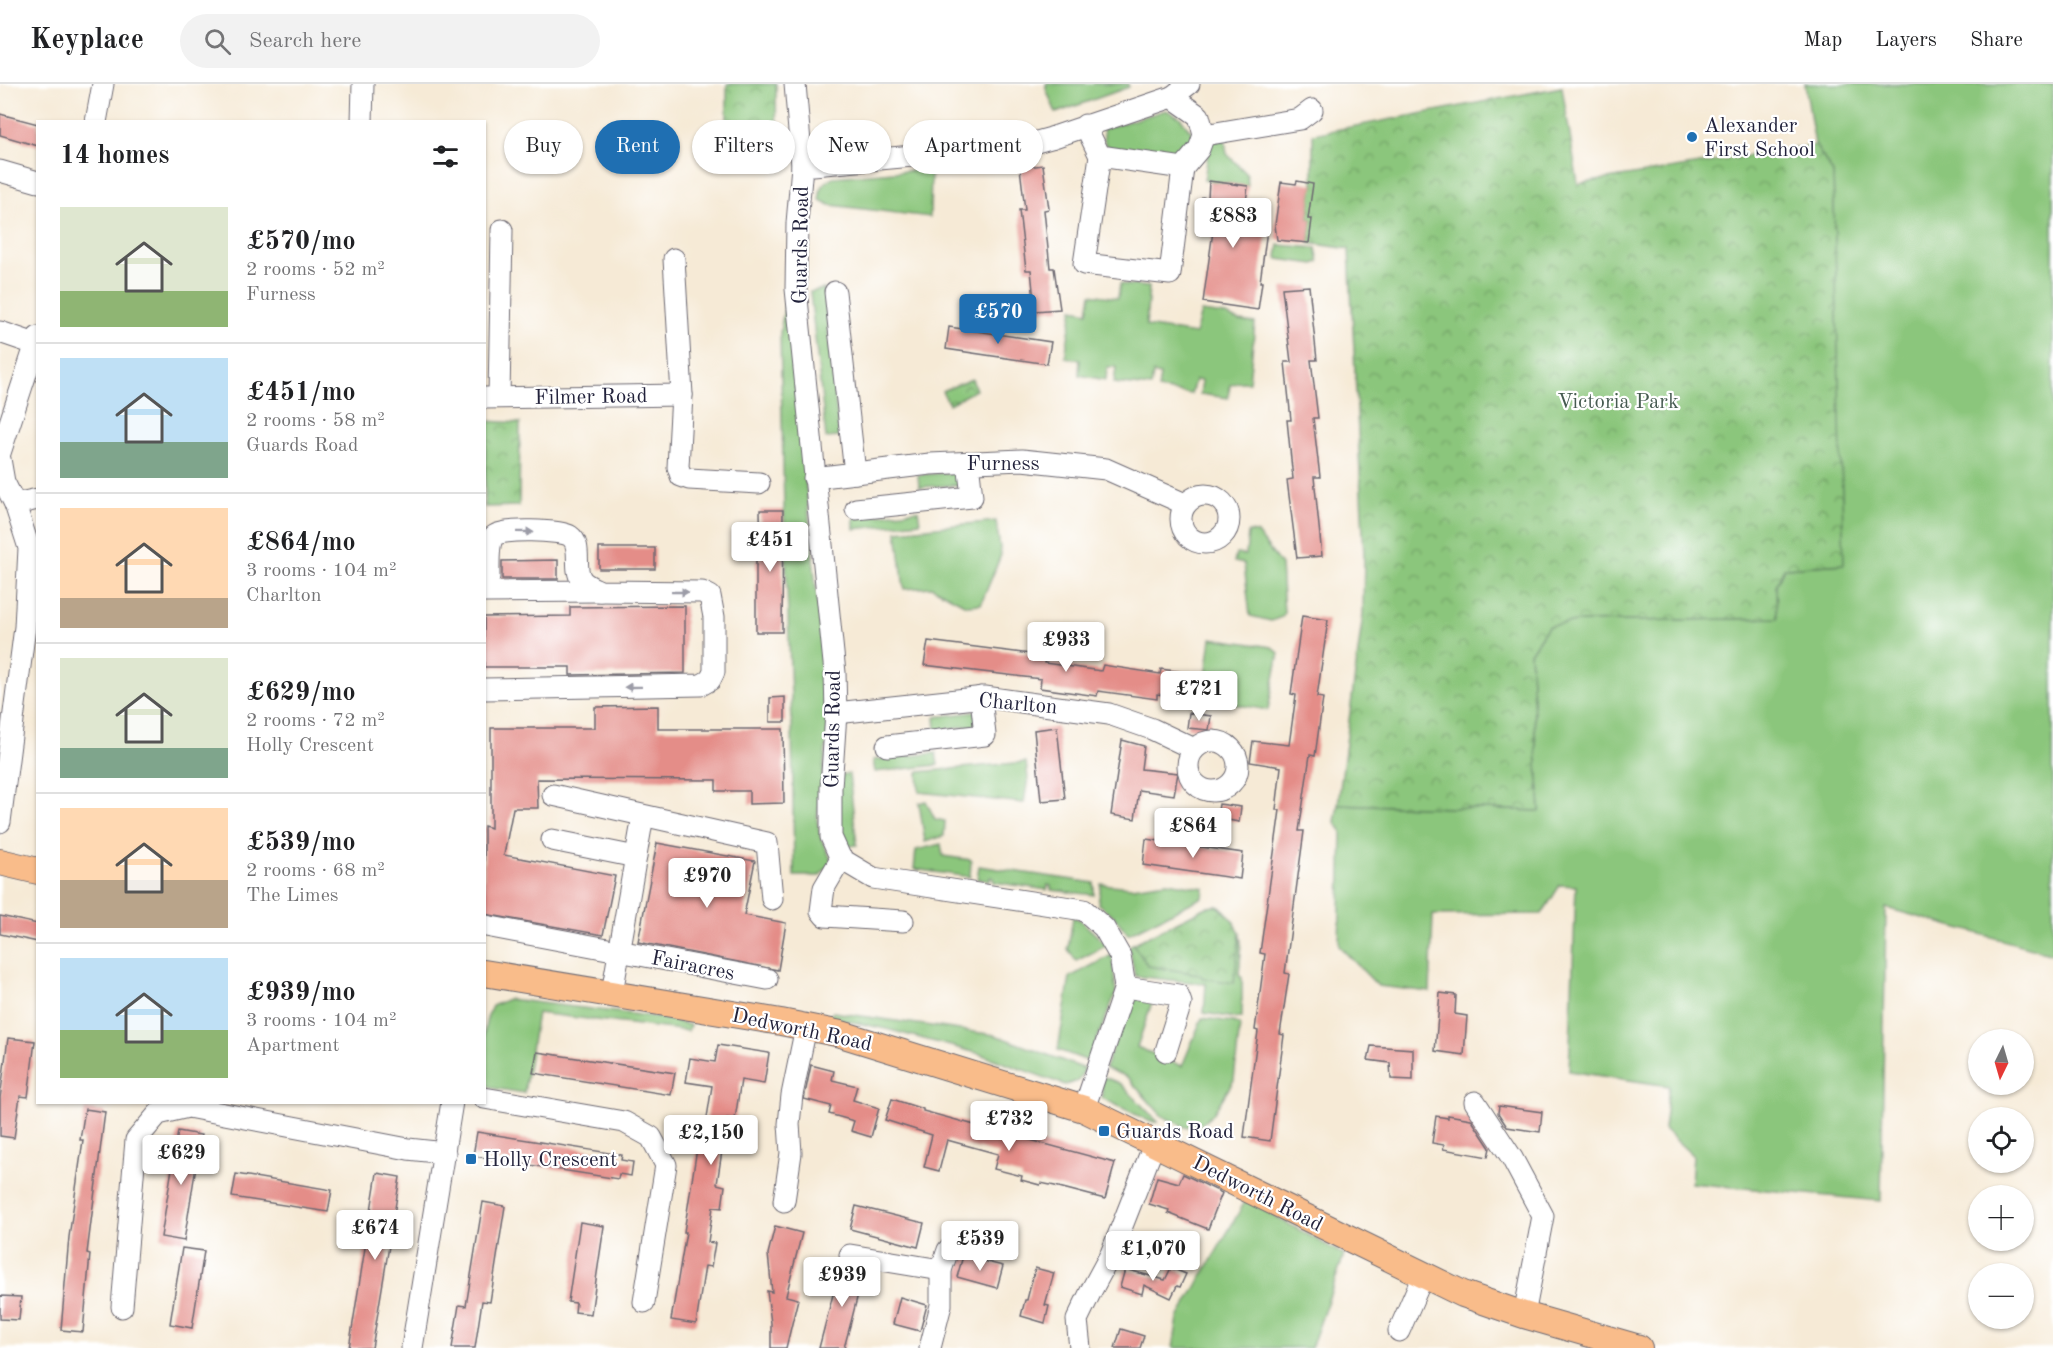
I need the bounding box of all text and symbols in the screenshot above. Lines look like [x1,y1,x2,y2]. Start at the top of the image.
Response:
search box [180,14,600,68]
icon: search [201,25,234,58]
text: Keyplace [30,27,144,55]
text: Search here [249,30,361,52]
text: Map [1803,30,1842,51]
text: Layers [1875,30,1937,51]
text: Share [1970,30,2023,51]
place label: Alexander First School [1704,116,1815,161]
chip: Buy [504,120,583,174]
chip: Rent [595,120,680,174]
chip: Filters [692,120,795,174]
chip: New [807,120,891,174]
chip: Apartment [903,120,1043,174]
marker: Alexander First School [1685,130,1699,144]
icon: filters [429,140,462,173]
text: 14 homes [60,143,169,169]
street label: Guards Road [790,186,813,304]
pin: £883 [1197,198,1269,249]
text: £883 [1208,207,1258,227]
text: £570/mo [246,229,356,255]
icon: home [108,231,180,303]
text: 2 rooms · 52 m² [246,260,385,280]
text: Furness [246,285,316,305]
pin: £570 [962,294,1034,345]
text: £570 [973,303,1023,323]
text: £451/mo [246,380,356,406]
icon: home [108,382,180,454]
street label: Filmer Road [534,386,648,409]
park label: Victoria Park [1557,392,1679,413]
text: 2 rooms · 58 m² [246,411,385,431]
text: Guards Road [246,436,358,456]
street label: Furness [966,454,1040,475]
pin: £451 [734,522,806,573]
one-way arrow [515,527,534,536]
text: £864/mo [246,530,356,556]
text: £451 [745,531,795,551]
icon: home [108,532,180,604]
text: 3 rooms · 104 m² [246,561,396,581]
text: Charlton [246,586,321,606]
one-way arrow [670,587,689,596]
pin: £933 [1030,622,1102,673]
text: £933 [1041,631,1091,651]
street label: Guards Road [822,670,845,788]
pin: £721 [1163,671,1235,722]
text: £629/mo [246,680,356,706]
text: £721 [1174,680,1224,700]
icon: home [108,682,180,754]
one-way arrow [623,683,642,692]
street label: Charlton [977,691,1058,718]
text: 2 rooms · 72 m² [246,711,385,731]
text: Holly Crescent [246,736,374,756]
pin: £864 [1157,808,1229,859]
text: £864 [1168,817,1218,837]
text: £539/mo [246,830,356,856]
icon: home [108,832,180,904]
pin: £970 [671,858,743,909]
text: 2 rooms · 68 m² [246,861,385,881]
text: £970 [682,867,732,887]
text: The Limes [246,886,339,906]
street label: Fairacres [649,948,736,985]
text: £939/mo [246,980,356,1006]
icon: home [108,982,180,1054]
street label: Dedworth Road [730,1005,874,1056]
text: 3 rooms · 104 m² [246,1011,396,1031]
north arrow [1968,1029,2034,1095]
map controls [1968,1029,2034,1329]
text: Apartment [246,1036,340,1056]
pin: £732 [973,1101,1045,1152]
button: locate [1968,1107,2034,1173]
text: £732 [984,1110,1034,1130]
pin: £2,150 [662,1115,760,1166]
place label: Guards Road [1116,1122,1234,1143]
text: £2,150 [678,1124,744,1144]
marker: Guards Road [1097,1124,1111,1138]
pin: £629 [145,1135,217,1186]
text: £629 [156,1144,206,1164]
place label: Holly Crescent [483,1150,617,1171]
marker: Holly Crescent [464,1152,478,1166]
street label: Dedworth Road [1189,1153,1326,1236]
button: + [1968,1185,2034,1251]
pin: £674 [339,1210,411,1261]
text: £674 [350,1219,400,1239]
pin: £539 [944,1221,1016,1272]
text: £539 [955,1230,1005,1250]
pin: £1,070 [1104,1231,1202,1282]
text: £1,070 [1120,1240,1186,1260]
pin: £939 [806,1257,878,1308]
button: − [1968,1263,2034,1329]
text: £939 [817,1266,867,1286]

